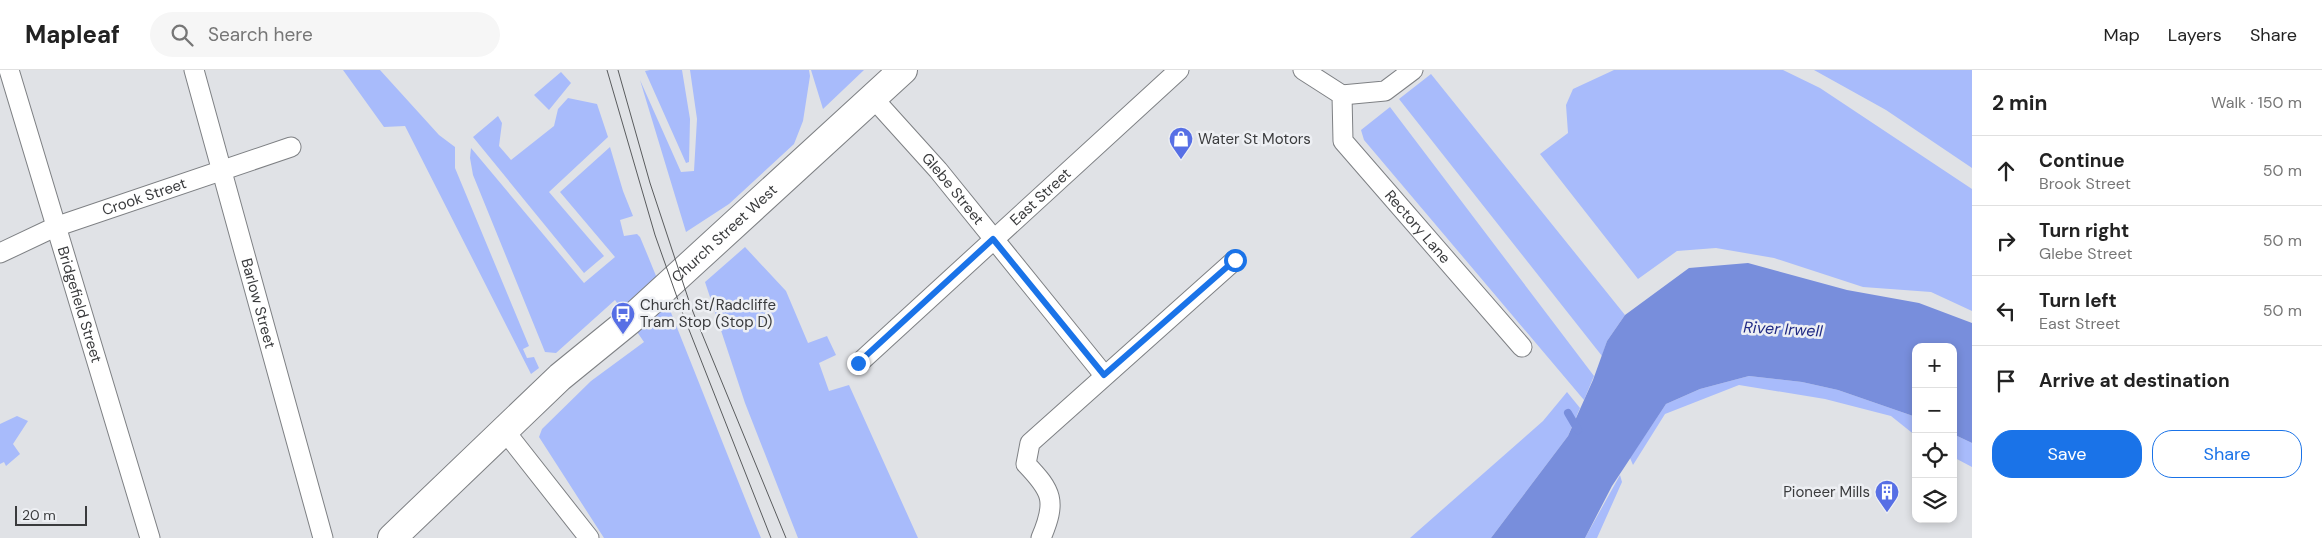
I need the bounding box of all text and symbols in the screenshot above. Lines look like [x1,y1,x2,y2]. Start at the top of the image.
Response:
search box [150,12,500,57]
text: Mapleaf [25,19,120,50]
icon: search [168,21,196,49]
text: Search here [208,22,313,47]
text: Map [2104,23,2140,47]
text: Layers [2168,23,2222,47]
text: Share [2250,23,2297,47]
text: 2 min [1992,89,2048,117]
text: Walk · 150 m [2211,92,2302,113]
shop icon: Water St Motors [1168,126,1194,160]
place label: Water St Motors [1198,129,1311,149]
text: Continue [2039,148,2125,173]
street label: Glebe Street [917,149,989,229]
icon: ahead [1992,157,2020,185]
text: 50 m [2263,160,2302,181]
street label: East Street [1006,164,1075,230]
street label: Crook Street [99,173,189,220]
text: Brook Street [2039,173,2131,194]
street label: Church Street West [667,180,782,287]
street label: Rectory Lane [1380,186,1455,268]
text: Turn right [2039,218,2129,243]
icon: right [1992,227,2020,255]
text: 50 m [2263,230,2302,251]
text: Glebe Street [2039,243,2133,264]
street label: Bridgefield Street [53,244,107,365]
route start [1224,249,1247,272]
street label: Barlow Street [236,256,280,351]
text: Turn left [2039,288,2117,313]
place label: Church St/Radcliffe Tram Stop (Stop D) [640,295,776,332]
icon: left [1992,297,2020,325]
text: 50 m [2263,300,2302,321]
bus stop icon: Church St/Radcliffe Tram Stop (Stop D) [610,301,636,335]
text: East Street [2039,313,2120,334]
water label: River Irwell [1743,316,1824,342]
map controls [1912,343,1957,523]
button: + [1912,343,1957,388]
route end [847,352,870,375]
icon: arrive [1992,367,2020,395]
text: Arrive at destination [2039,368,2230,393]
button: − [1912,388,1957,433]
button: Save [1992,430,2142,478]
button: Share [2152,430,2302,478]
button: locate [1912,433,1957,478]
button: layers [1912,478,1957,523]
building icon: Pioneer Mills [1874,479,1900,513]
place label: Pioneer Mills [1783,482,1870,502]
scale bar [15,503,88,526]
text: 20 m [22,506,56,524]

